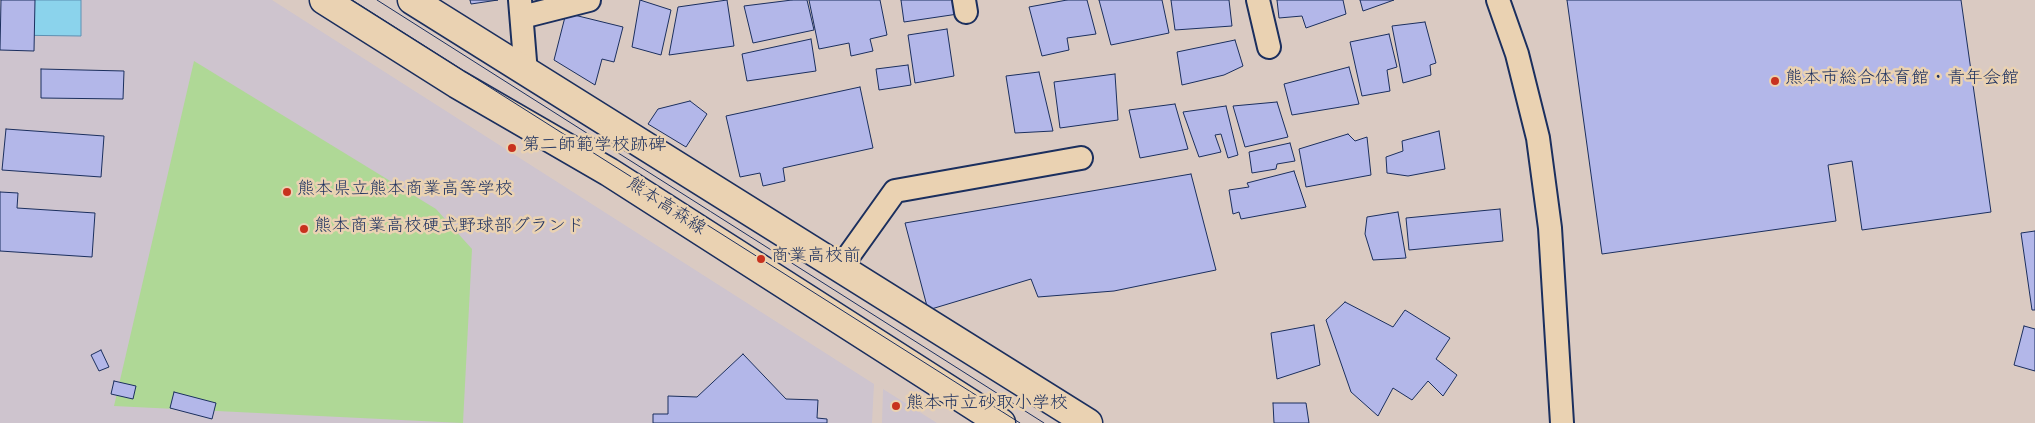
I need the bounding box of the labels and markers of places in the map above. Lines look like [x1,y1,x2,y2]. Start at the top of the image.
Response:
place label: 熊本市総合体育館・青年会館 [1785,70,2019,92]
marker: 熊本市総合体育館・青年会館 [1769,75,1781,87]
place label: 第二師範学校跡碑 [522,137,666,159]
marker: 第二師範学校跡碑 [506,142,518,154]
place label: 熊本県立熊本商業高等学校 [297,181,513,203]
marker: 熊本県立熊本商業高等学校 [281,186,293,198]
place label: 熊本商業高校硬式野球部グランド [314,218,584,240]
marker: 熊本商業高校硬式野球部グランド [298,223,310,235]
place label: 商業高校前 [771,248,861,270]
marker: 商業高校前 [755,253,767,265]
place label: 熊本市立砂取小学校 [906,395,1068,417]
marker: 熊本市立砂取小学校 [890,400,902,412]

